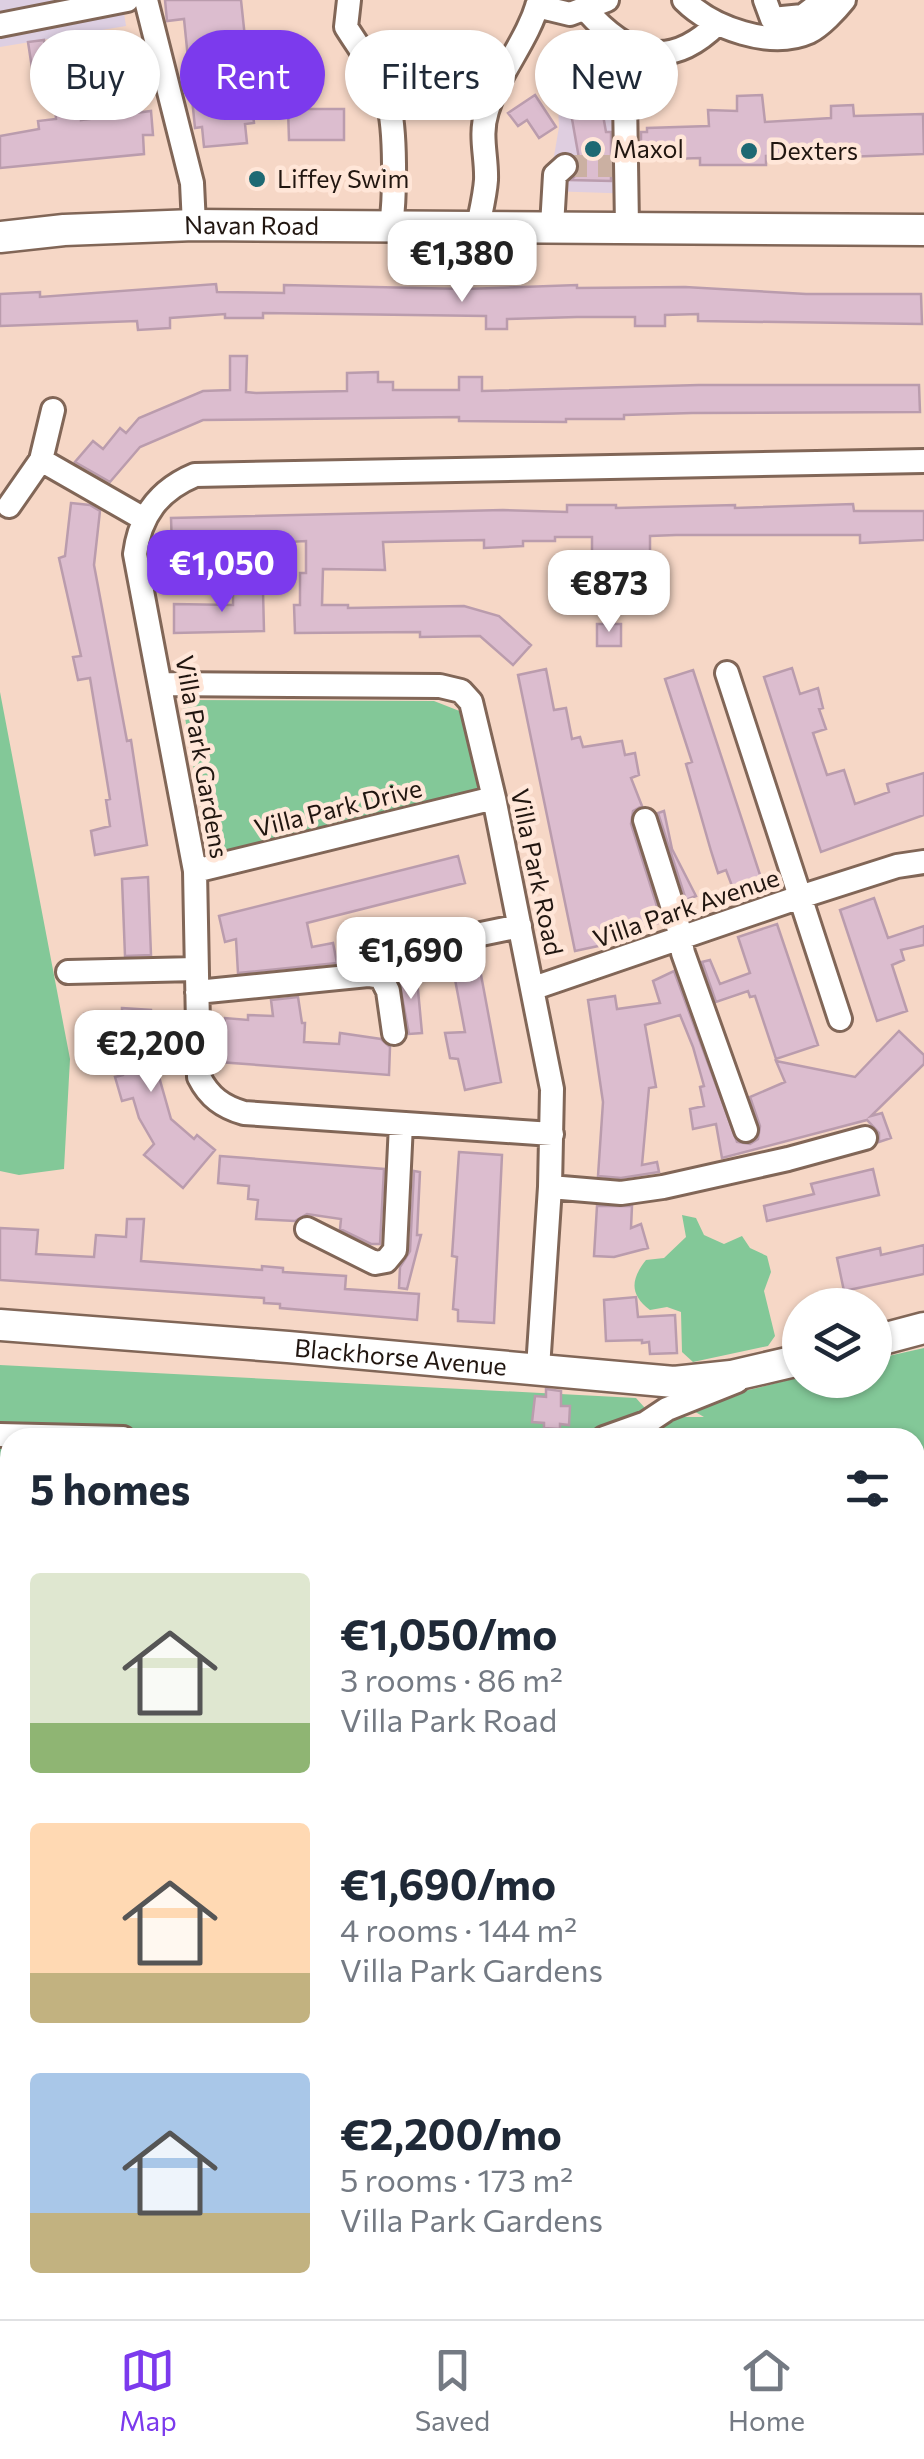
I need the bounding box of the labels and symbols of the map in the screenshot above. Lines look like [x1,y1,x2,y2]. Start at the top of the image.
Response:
place label: Maxol [613,133,684,163]
place label: Dexters [769,135,858,165]
marker: Maxol [582,138,604,160]
marker: Dexters [738,140,760,162]
place label: Liffey Swim [277,163,409,193]
marker: Liffey Swim [246,168,268,190]
street label: Navan Road [183,209,319,240]
pin: €1,380 [381,220,543,305]
pin: €1,050 [141,530,303,615]
pin: €873 [550,550,668,635]
street label: Villa Park Gardens [170,653,236,861]
street label: Villa Park Drive [251,772,425,842]
street label: Villa Park Road [506,786,570,958]
street label: Villa Park Avenue [589,861,783,953]
pin: €1,690 [330,917,492,1002]
pin: €2,200 [70,1010,232,1095]
street label: Blackhorse Avenue [293,1332,508,1381]

